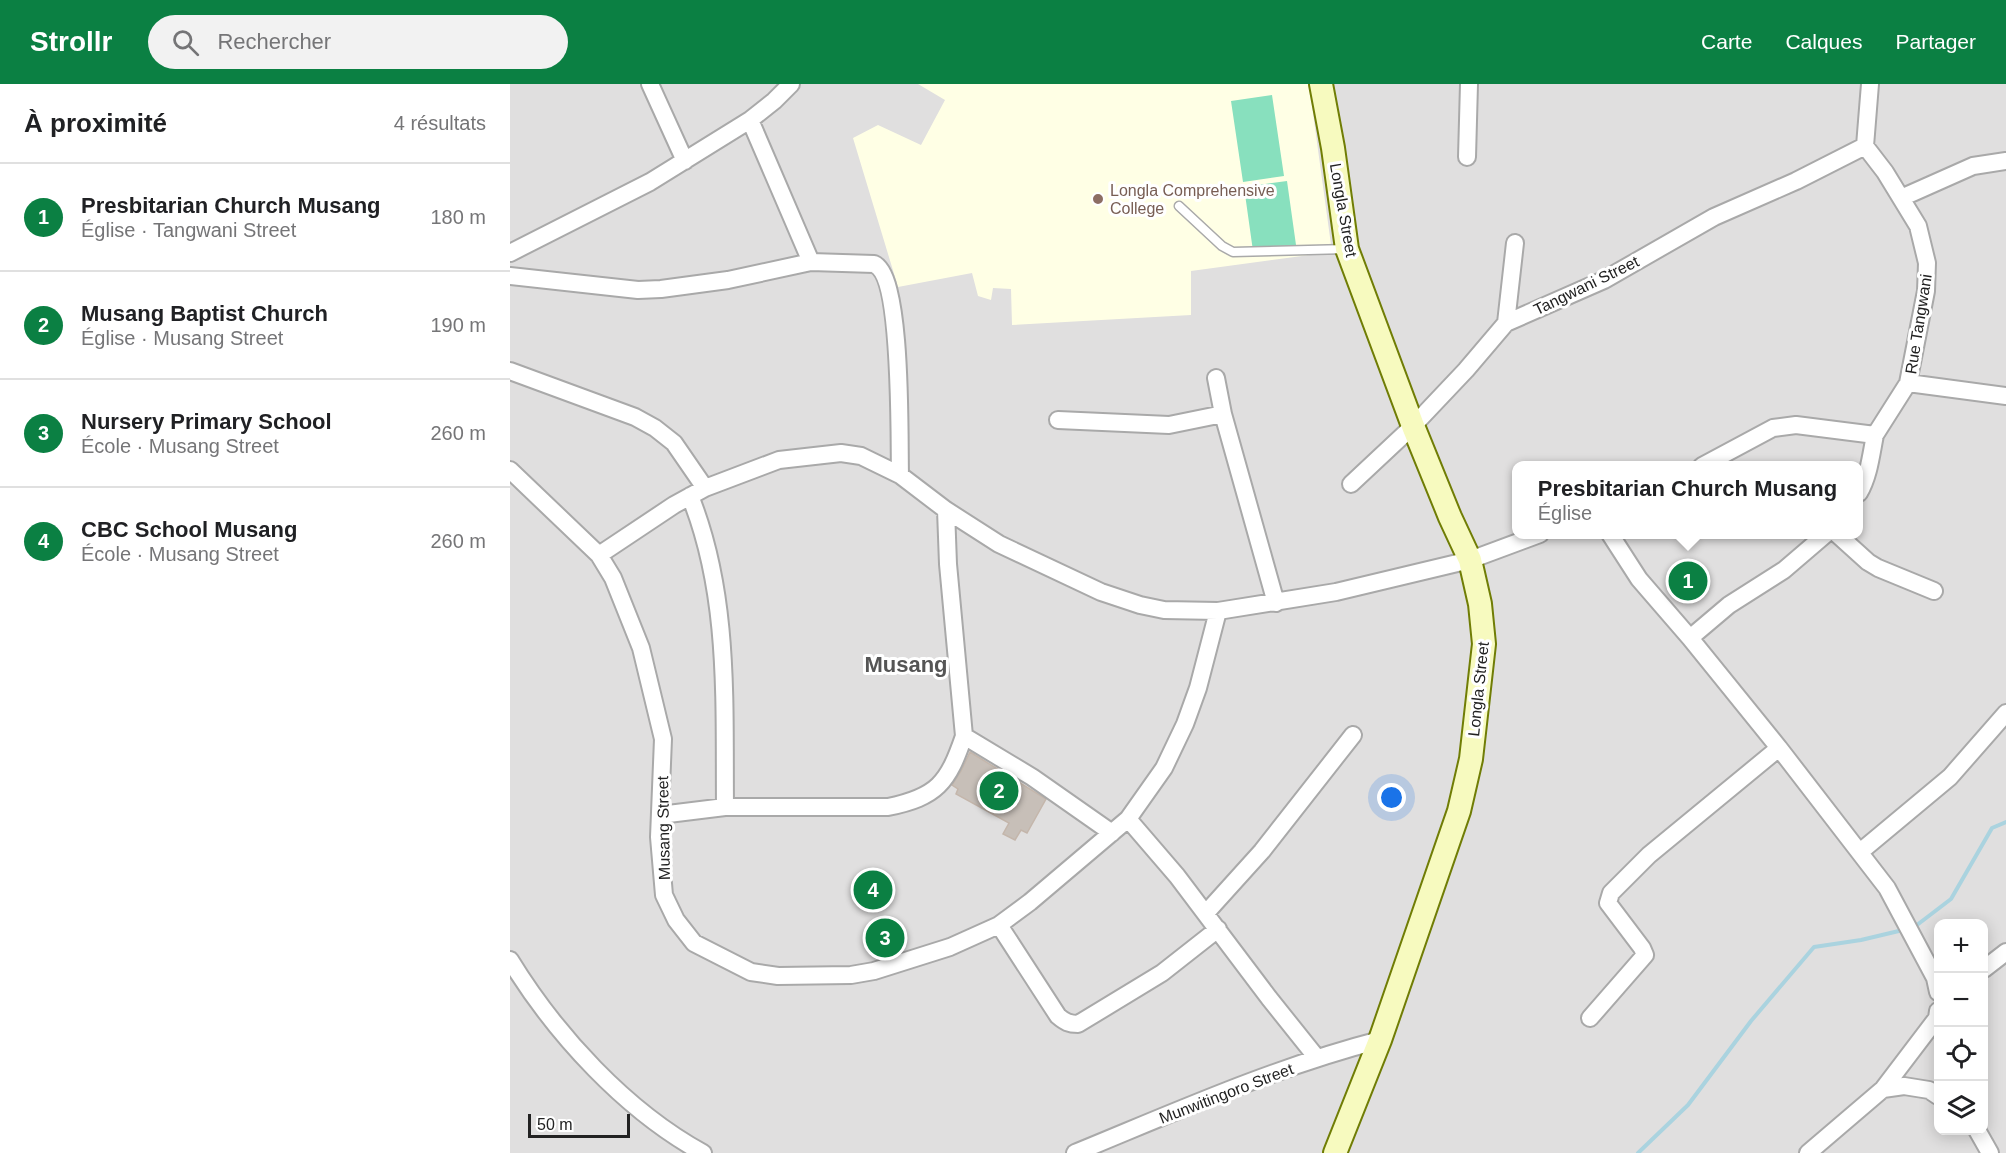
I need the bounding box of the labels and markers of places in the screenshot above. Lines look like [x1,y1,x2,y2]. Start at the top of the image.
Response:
place label: Longla Comprehensive College [1110,182,1275,217]
marker: Longla Comprehensive College [1091,192,1105,206]
pin: 1 [1668,558,1708,604]
pin: 2 [980,768,1018,814]
pin: 4 [854,868,892,912]
pin: 3 [866,916,904,960]

